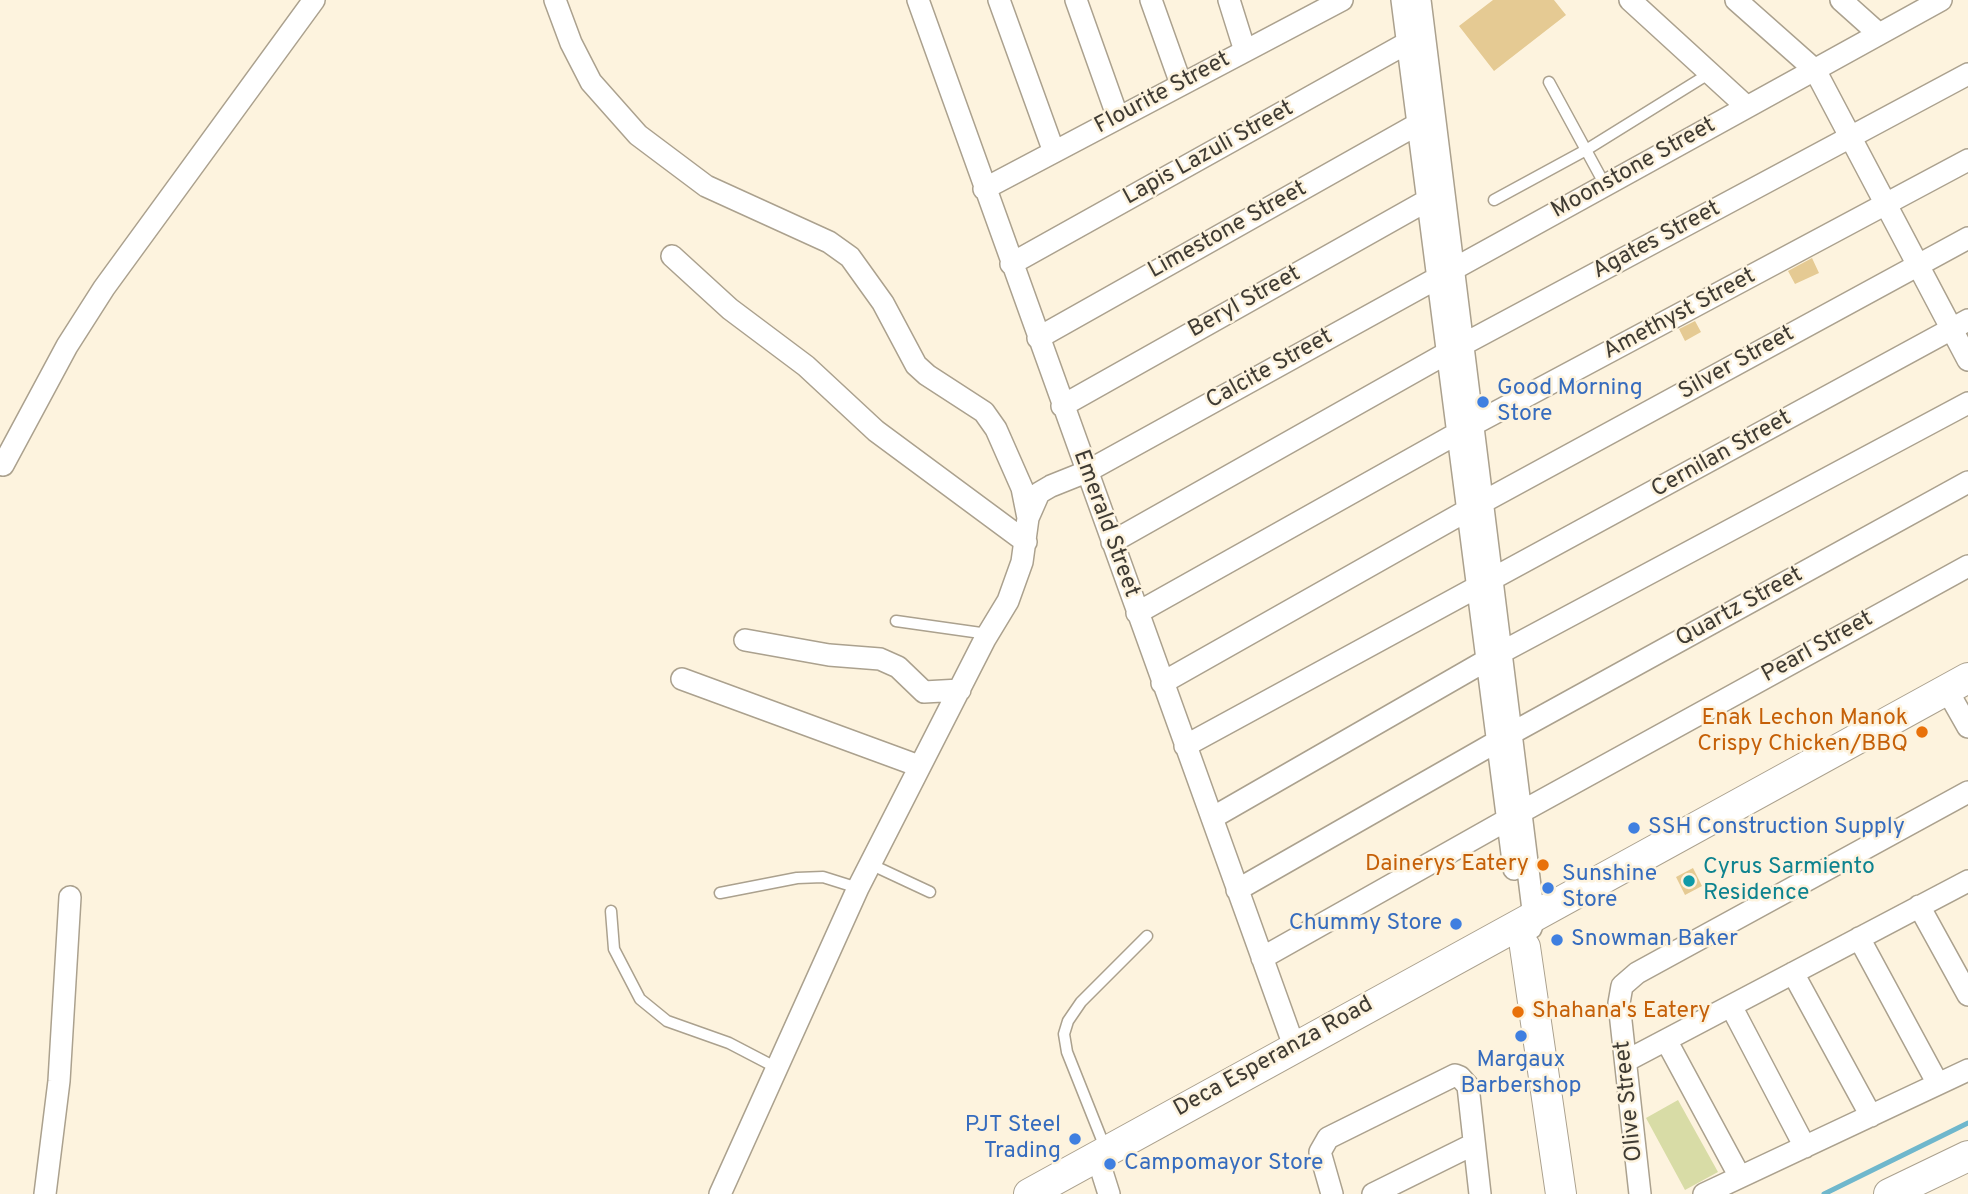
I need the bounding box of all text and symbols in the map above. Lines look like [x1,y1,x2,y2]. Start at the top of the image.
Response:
street label: Flourite Street [1091,47,1235,141]
street label: Lapis Lazuli Street [1119,96,1299,212]
street label: Moonstone Street [1547,112,1721,226]
street label: Limestone Street [1144,176,1312,286]
street label: Agates Street [1589,196,1725,286]
street label: Beryl Street [1184,261,1306,345]
street label: Amethyst Street [1599,263,1761,367]
street label: Silver Street [1675,321,1799,407]
street label: Calcite Street [1202,324,1338,416]
place label: Good Morning Store [1497,375,1643,429]
marker: Good Morning Store [1475,394,1491,410]
street label: Cernilan Street [1647,405,1797,505]
street label: Emerald Street [1066,447,1144,601]
street label: Quartz Street [1672,562,1808,654]
street label: Pearl Street [1758,606,1878,690]
place label: Enak Lechon Manok Crispy Chicken/BBQ [1697,705,1908,759]
marker: Enak Lechon Manok Crispy Chicken/BBQ [1914,724,1930,740]
place label: SSH Construction Supply [1648,814,1905,842]
marker: SSH Construction Supply [1626,820,1642,836]
place label: Dainerys Eatery [1365,851,1529,879]
place label: Cyrus Sarmiento Residence [1703,854,1875,908]
marker: Dainerys Eatery [1535,857,1551,873]
place label: Sunshine Store [1562,861,1657,915]
marker: Cyrus Sarmiento Residence [1681,873,1697,889]
marker: Sunshine Store [1540,880,1556,896]
place label: Chummy Store [1289,910,1442,938]
marker: Chummy Store [1448,916,1464,932]
place label: Snowman Baker [1571,926,1738,954]
marker: Snowman Baker [1549,932,1565,948]
street label: Deca Esperanza Road [1170,992,1378,1124]
place label: Shahana's Eatery [1532,998,1710,1026]
marker: Shahana's Eatery [1510,1004,1526,1020]
marker: Margaux Barbershop [1513,1028,1529,1044]
street label: Olive Street [1610,1039,1650,1163]
place label: Margaux Barbershop [1461,1047,1581,1101]
place label: PJT Steel Trading [965,1112,1061,1166]
marker: PJT Steel Trading [1067,1131,1083,1147]
place label: Campomayor Store [1124,1150,1323,1178]
marker: Campomayor Store [1102,1156,1118,1172]

